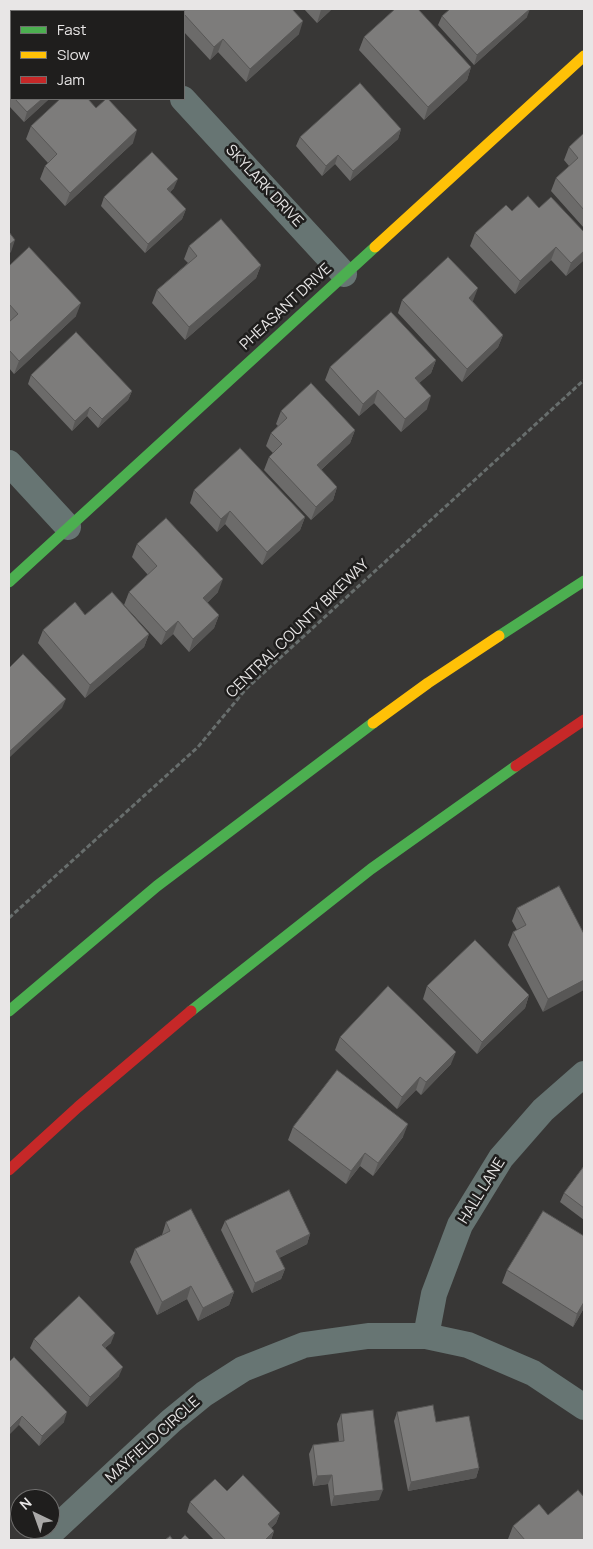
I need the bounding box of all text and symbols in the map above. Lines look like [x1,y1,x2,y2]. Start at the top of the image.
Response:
legend [10,10,185,100]
text: Fast [57,19,86,40]
text: Slow [57,44,90,65]
text: Jam [57,69,85,90]
street label: SKYLARK DRIVE [221,141,307,231]
street label: PHEASANT DRIVE [236,260,336,354]
street label: CENTRAL COUNTY BIKEWAY [223,556,373,702]
street label: HALL LANE [455,1155,509,1227]
street label: MAYFIELD CIRCLE [102,1393,204,1487]
north arrow [10,1489,60,1539]
text: N [15,1493,35,1514]

